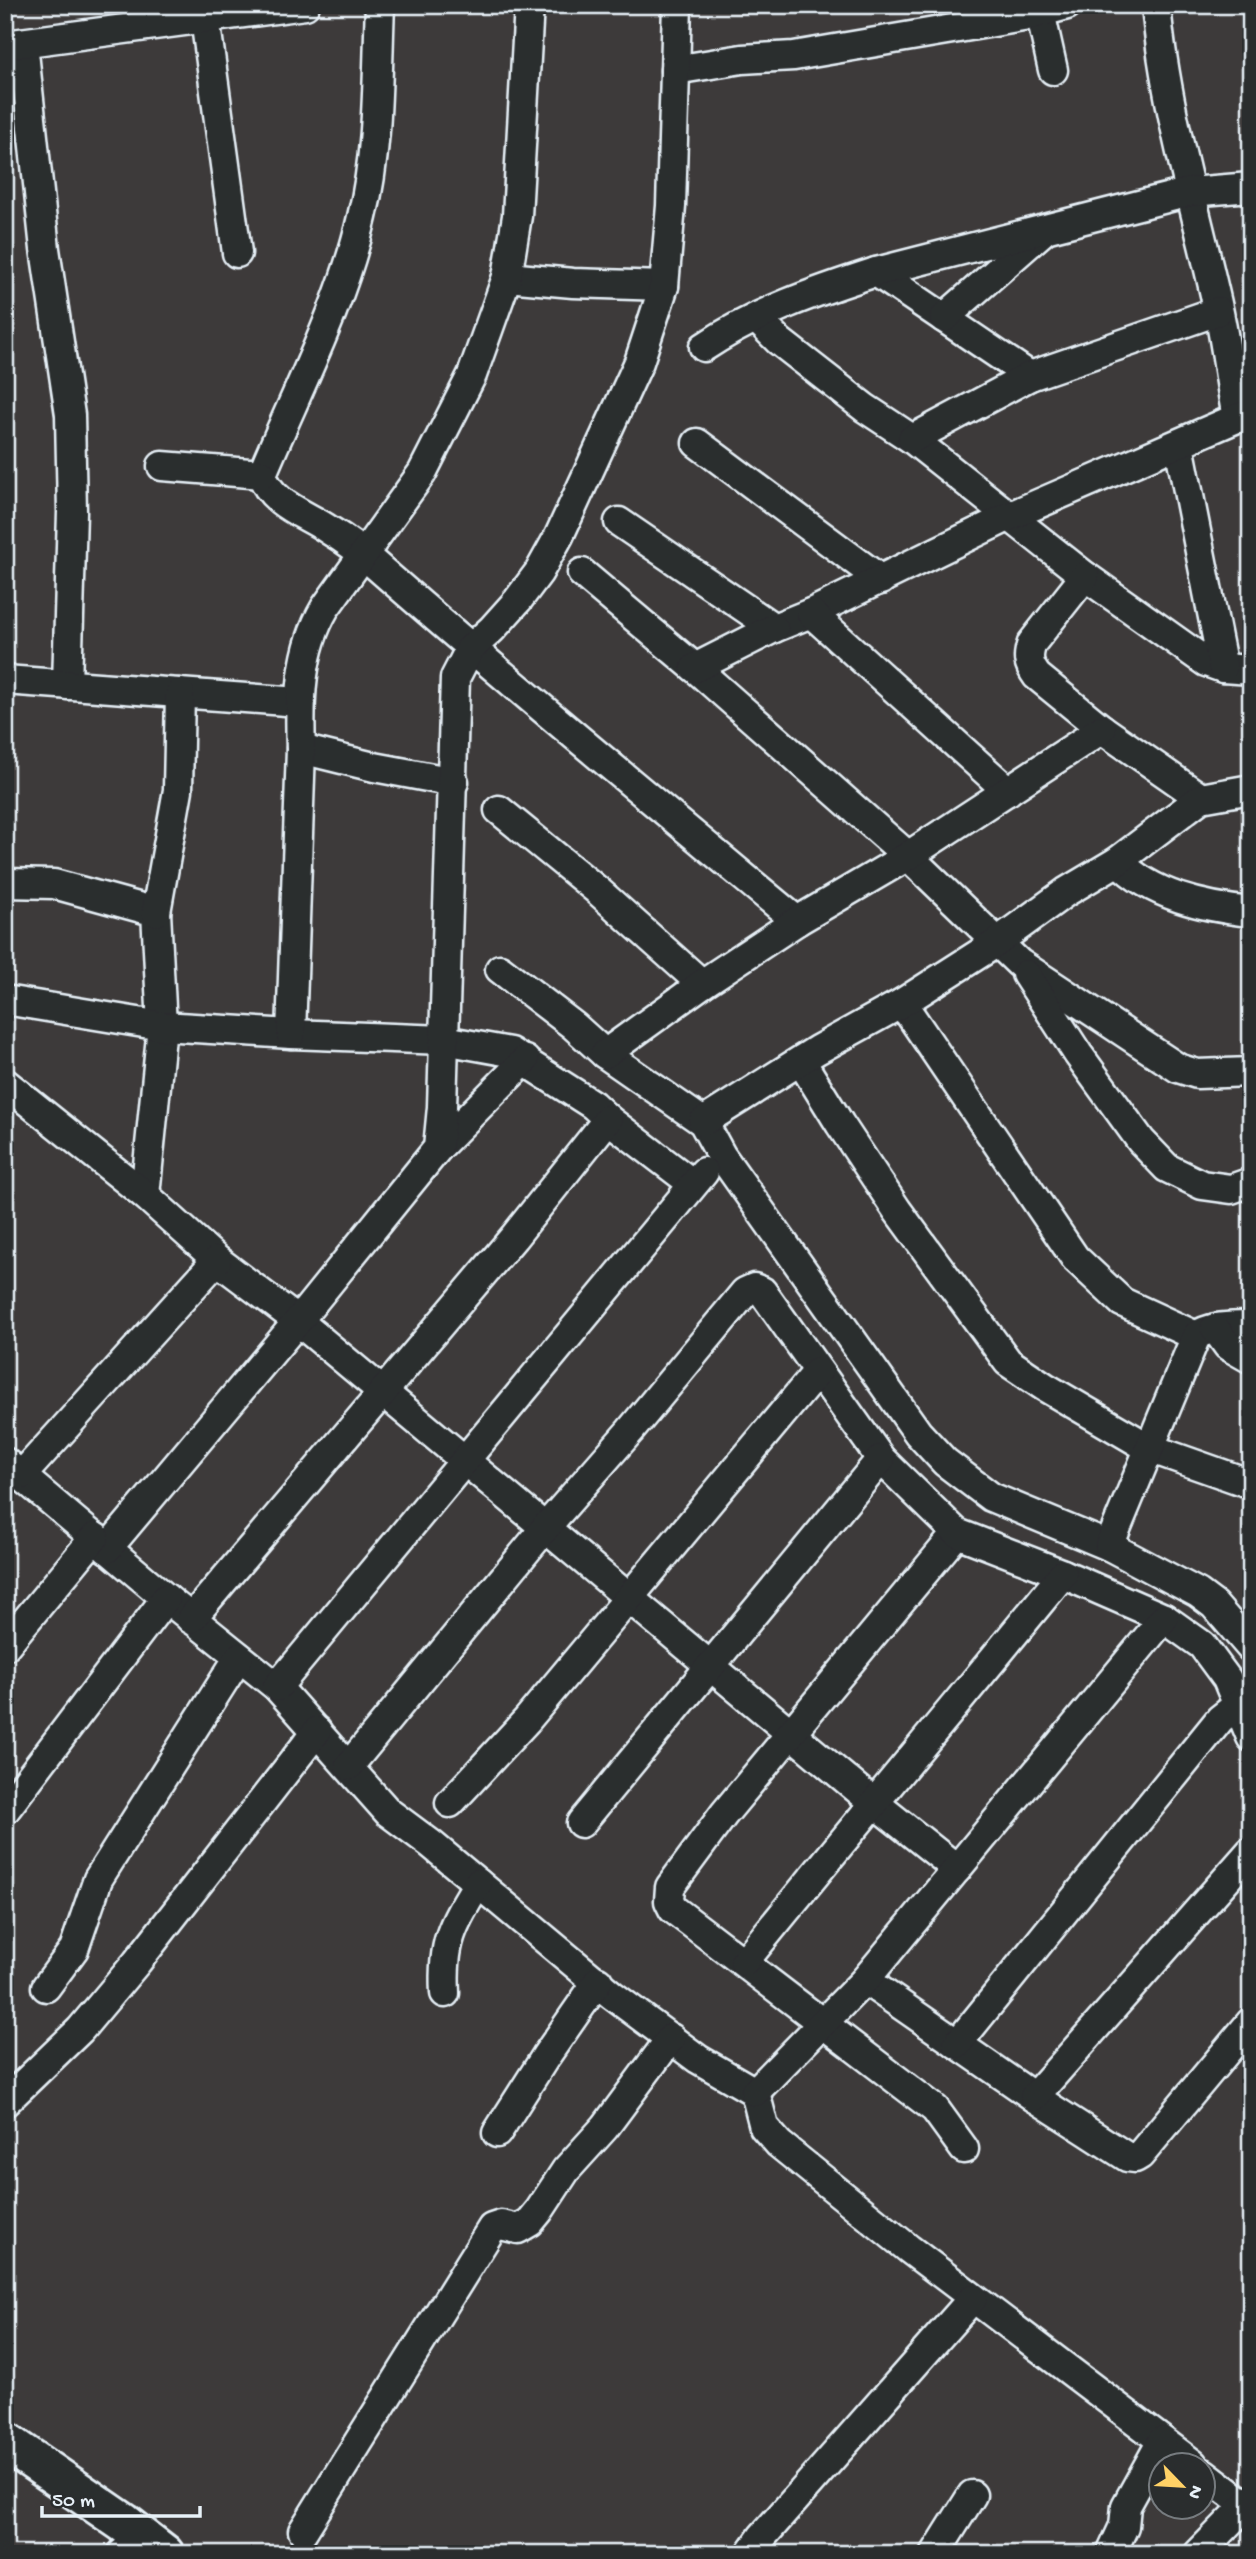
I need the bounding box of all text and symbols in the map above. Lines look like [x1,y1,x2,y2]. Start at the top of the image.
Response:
north arrow [1148,2450,1218,2520]
scale bar [42,2475,200,2519]
text: N [1181,2481,1207,2502]
text: 50 m [52,2490,95,2515]

